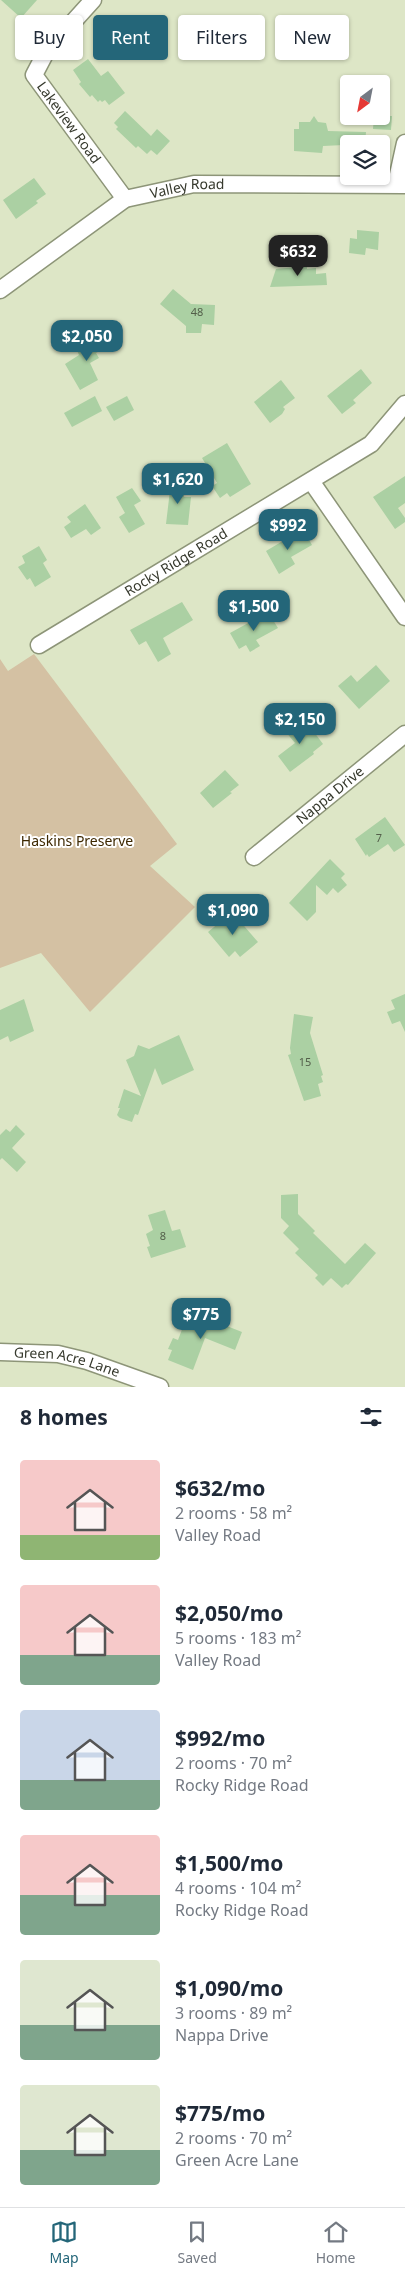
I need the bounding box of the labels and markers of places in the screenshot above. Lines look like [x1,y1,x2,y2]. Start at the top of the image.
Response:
pin: $632 [268,234,328,277]
pin: $2,050 [46,320,128,362]
pin: $1,620 [137,462,219,505]
pin: $992 [258,508,318,551]
pin: $1,500 [213,590,295,632]
pin: $2,150 [259,702,341,745]
pin: $1,090 [192,894,274,936]
pin: $775 [171,1298,231,1340]

